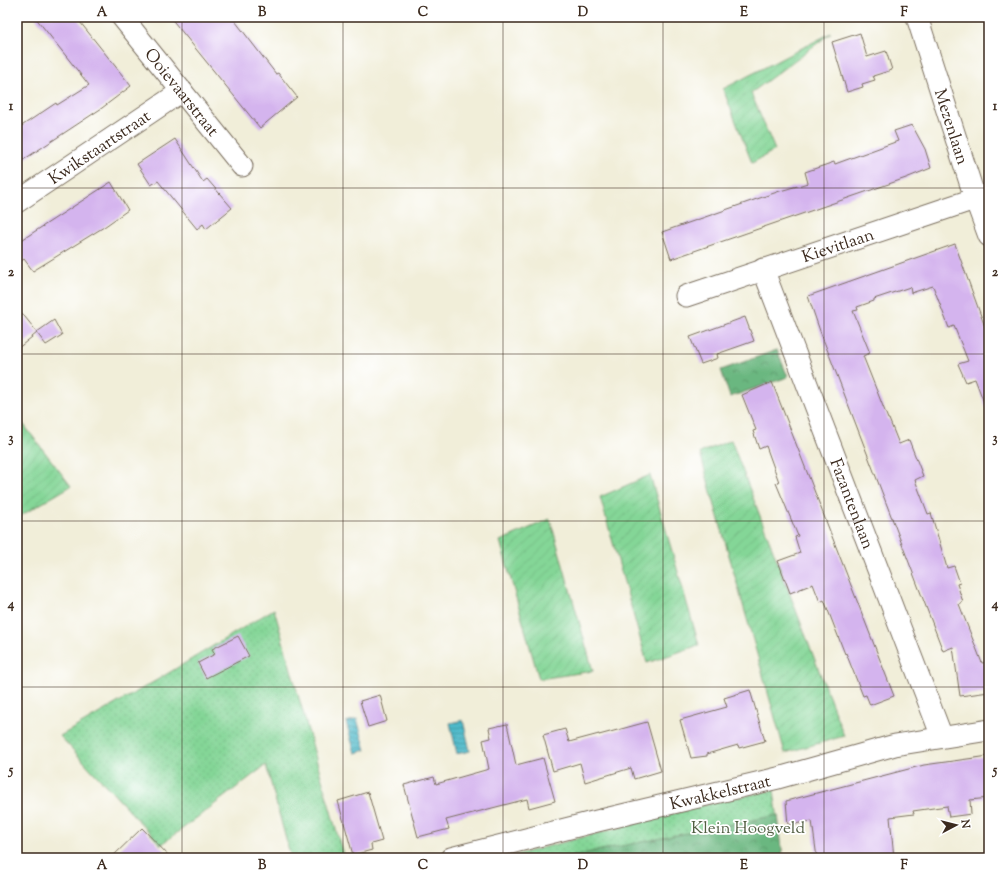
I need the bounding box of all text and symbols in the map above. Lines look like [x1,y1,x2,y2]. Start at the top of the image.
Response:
text: A [97,4,108,22]
text: B [258,4,267,22]
text: C [418,4,428,22]
text: D [578,4,588,22]
text: E [740,4,748,22]
text: F [900,4,908,22]
street label: Ooievaarstraat [138,44,224,142]
street label: Mezenlaan [927,86,974,168]
text: 1 [9,98,14,116]
text: 1 [993,98,998,116]
street label: Kwikstaartstraat [44,105,156,191]
street label: Kievitlaan [799,224,878,270]
text: 2 [8,264,15,282]
text: 2 [992,264,999,282]
text: 3 [8,430,14,448]
text: 3 [992,430,998,448]
street label: Fazantenlaan [823,455,879,553]
text: 4 [7,596,15,614]
text: 4 [991,596,999,614]
text: 5 [8,762,14,780]
text: 5 [992,762,998,780]
street label: Kwakkelstraat [668,770,773,817]
north arrow [936,805,976,845]
park label: Klein Hoogveld [691,817,805,841]
text: N [956,818,973,829]
text: A [97,857,108,875]
text: B [258,857,267,875]
text: C [418,857,428,875]
text: D [578,857,588,875]
text: E [740,857,748,875]
text: F [900,857,908,875]

